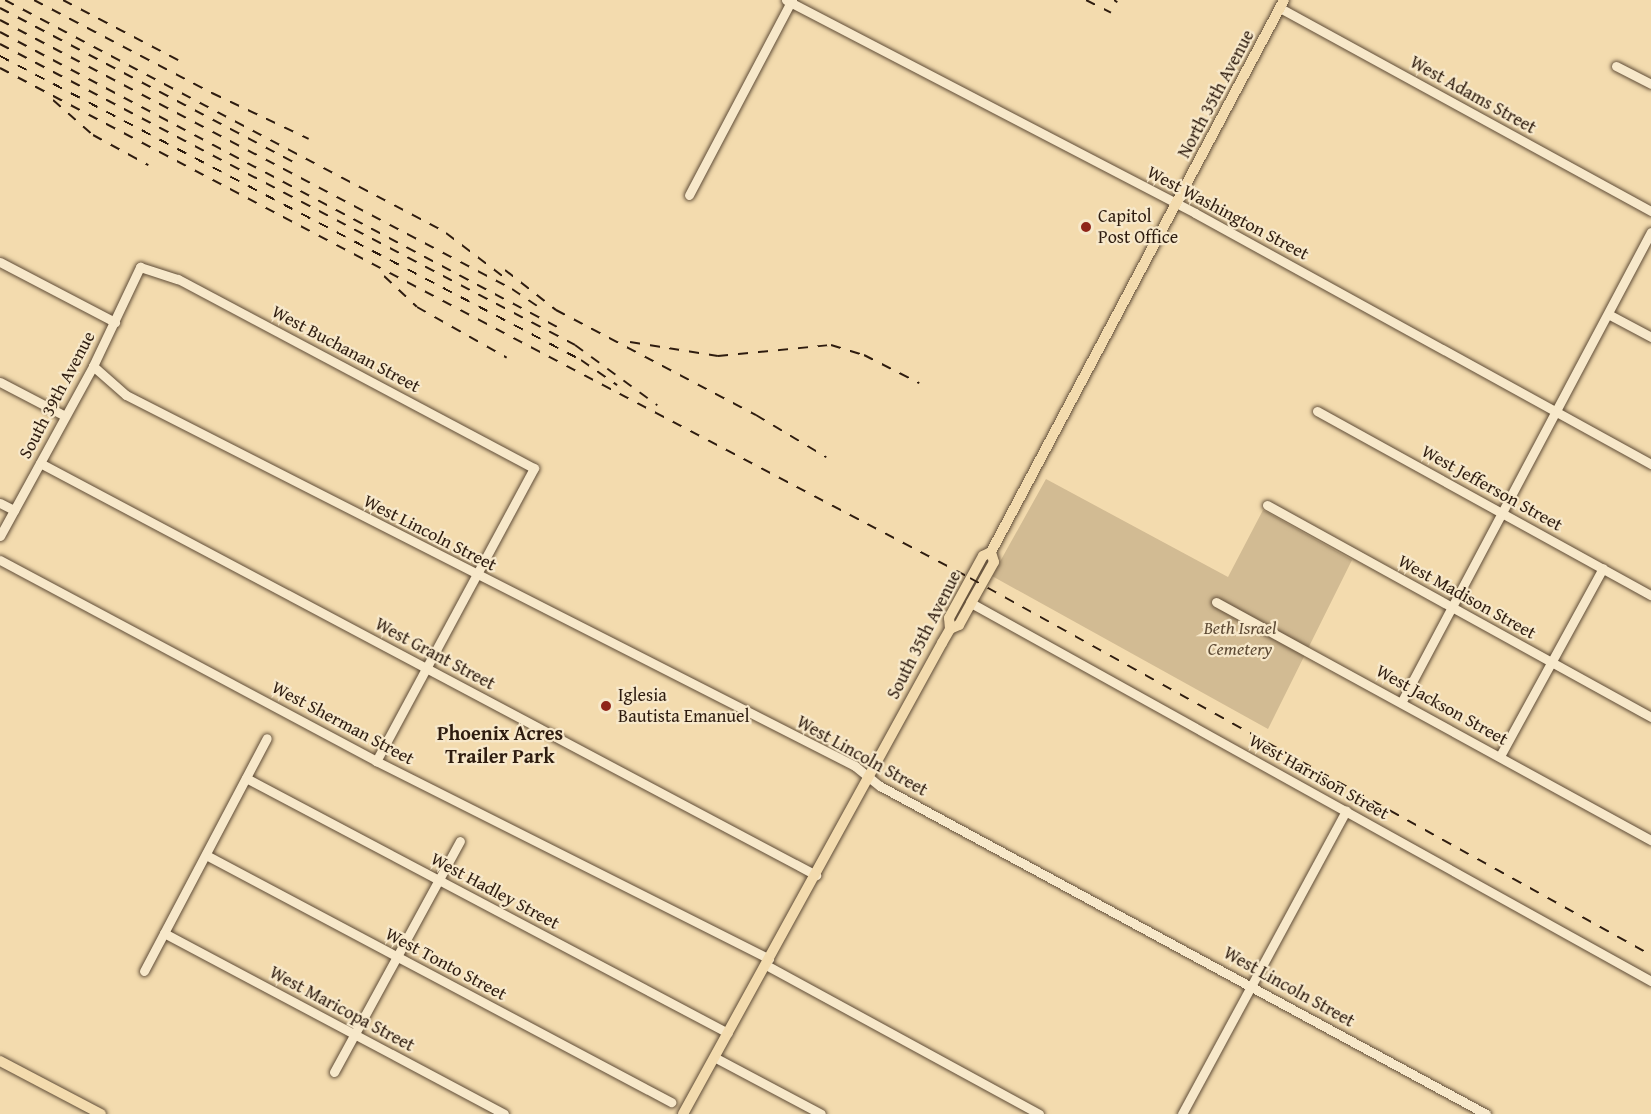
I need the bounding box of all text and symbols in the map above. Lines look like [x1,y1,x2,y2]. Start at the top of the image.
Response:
street label: North 35th Avenue [1173,26,1259,162]
street label: West Adams Street [1406,51,1540,139]
street label: West Washington Street [1143,161,1313,265]
place label: Capitol Post Office [1098,206,1178,248]
marker: Capitol Post Office [1079,220,1093,234]
street label: West Buchanan Street [268,301,424,397]
street label: South 39th Avenue [14,328,100,462]
street label: West Jefferson Street [1418,440,1566,536]
street label: West Lincoln Street [360,490,500,576]
street label: West Madison Street [1394,550,1540,644]
street label: South 35th Avenue [882,567,966,703]
street label: West Grant Street [371,613,499,695]
park label: Beth Israel Cemetery [1204,618,1276,660]
street label: West Jackson Street [1372,660,1512,750]
street label: West Sherman Street [268,676,418,770]
place label: Iglesia Bautista Emanuel [618,685,749,728]
marker: Iglesia Bautista Emanuel [599,699,613,713]
street label: West Lincoln Street [793,711,931,801]
district label: Phoenix Acres Trailer Park [437,721,563,768]
street label: West Harrison Street [1245,730,1393,824]
street label: West Hadley Street [427,848,563,934]
street label: West Tonto Street [382,923,510,1005]
street label: West Lincoln Street [1220,942,1358,1032]
street label: West Maricopa Street [266,962,418,1056]

